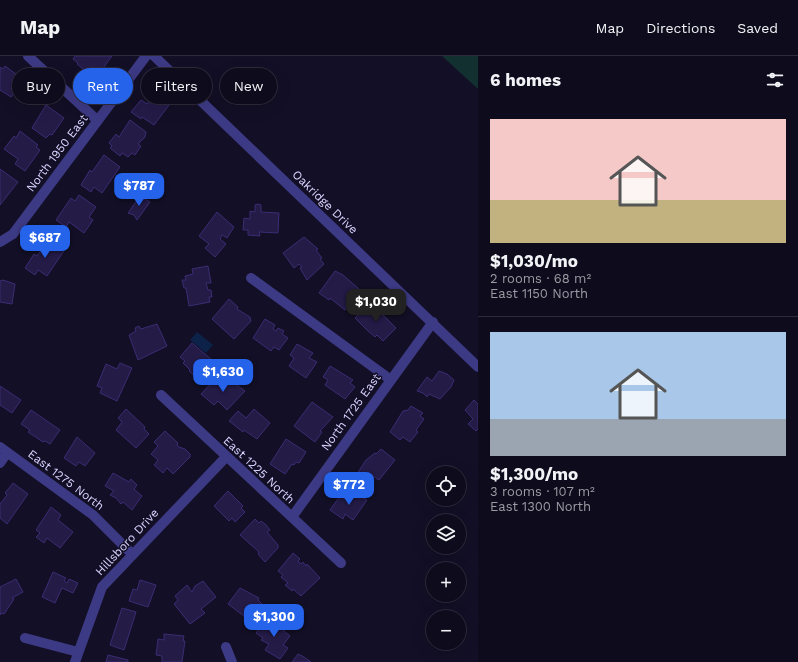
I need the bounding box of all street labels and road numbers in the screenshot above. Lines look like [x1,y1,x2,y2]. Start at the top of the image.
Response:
street label: North 1950 East [23,112,91,194]
street label: Oakridge Drive [289,167,361,237]
street label: North 1725 East [318,371,384,453]
street label: East 1225 North [220,433,298,507]
street label: East 1275 North [25,447,107,513]
street label: Hillsboro Drive [92,506,162,578]

